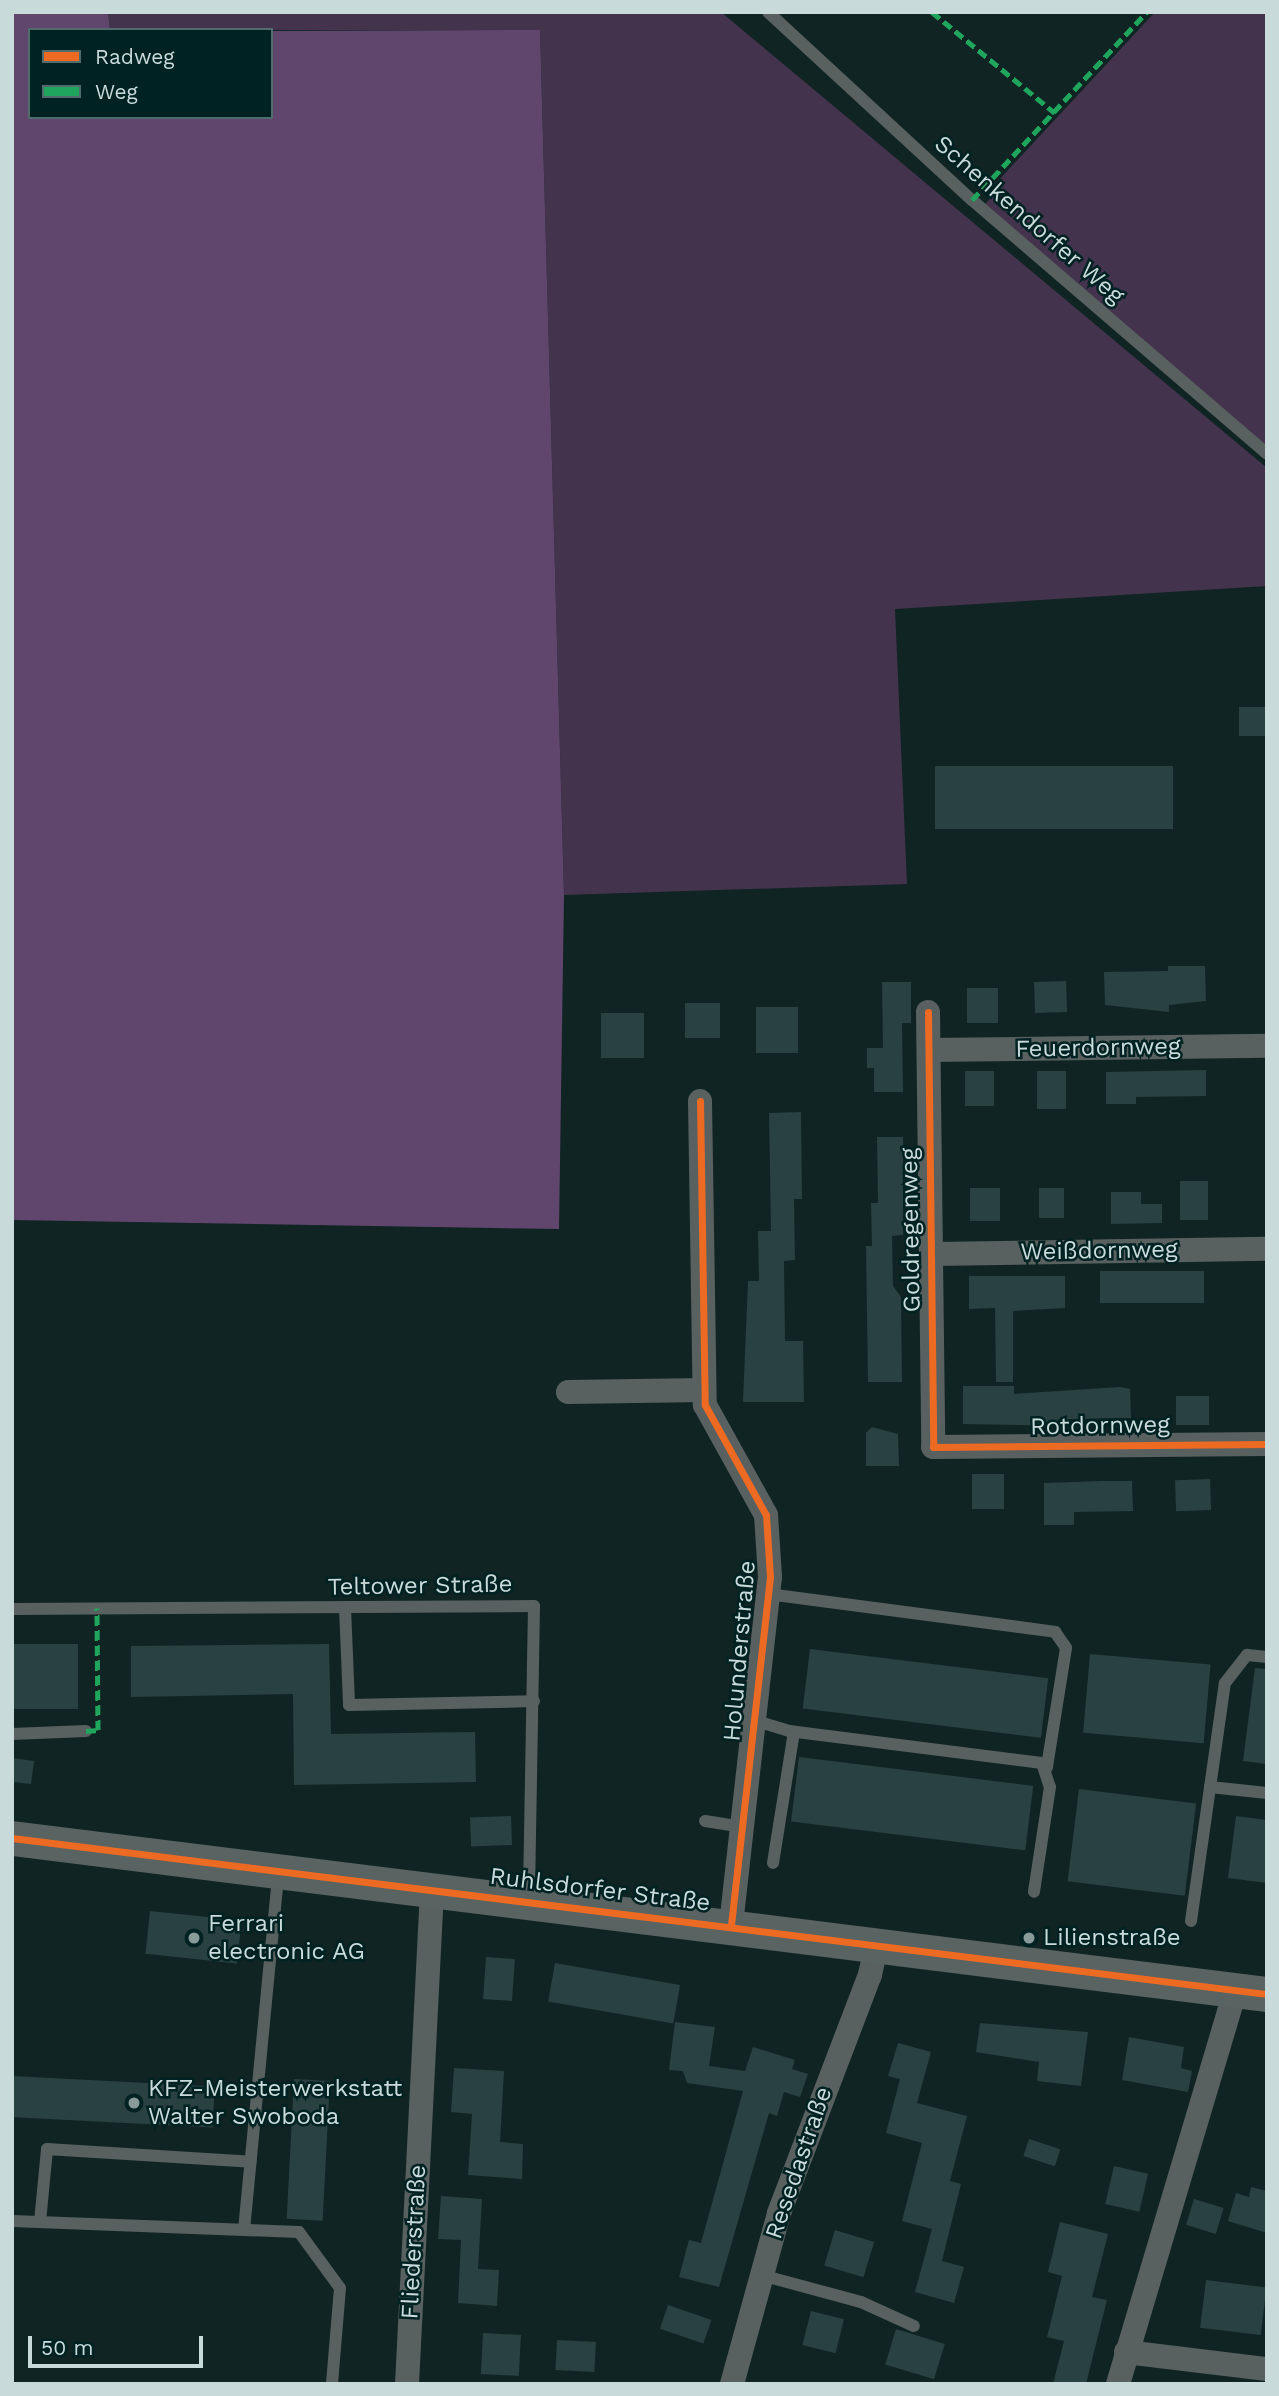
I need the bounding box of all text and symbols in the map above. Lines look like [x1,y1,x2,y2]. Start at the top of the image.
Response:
legend [28,28,273,119]
text: Radweg [95,44,175,69]
text: Weg [95,79,138,104]
street label: Schenkendorfer Weg [928,129,1130,311]
street label: Feuerdornweg [1015,1032,1181,1064]
street label: Goldregenweg [895,1147,927,1313]
street label: Weißdornweg [1020,1235,1178,1267]
street label: Rotdornweg [1030,1410,1170,1442]
street label: Holunderstraße [718,1559,762,1743]
street label: Teltower Straße [327,1570,513,1602]
street label: Ruhlsdorfer Straße [488,1862,712,1918]
place label: Ferrari electronic AG [208,1910,366,1966]
place label: Lilienstraße [1043,1924,1181,1952]
marker: Ferrari electronic AG [186,1930,202,1946]
marker: Lilienstraße [1021,1930,1037,1946]
place label: KFZ-Meisterwerkstatt Walter Swoboda [148,2075,402,2131]
street label: Resedastraße [760,2083,838,2243]
marker: KFZ-Meisterwerkstatt Walter Swoboda [126,2095,142,2111]
street label: Fliederstraße [396,2164,432,2320]
scale bar [32,2322,206,2366]
text: 50 m [41,2335,93,2360]

